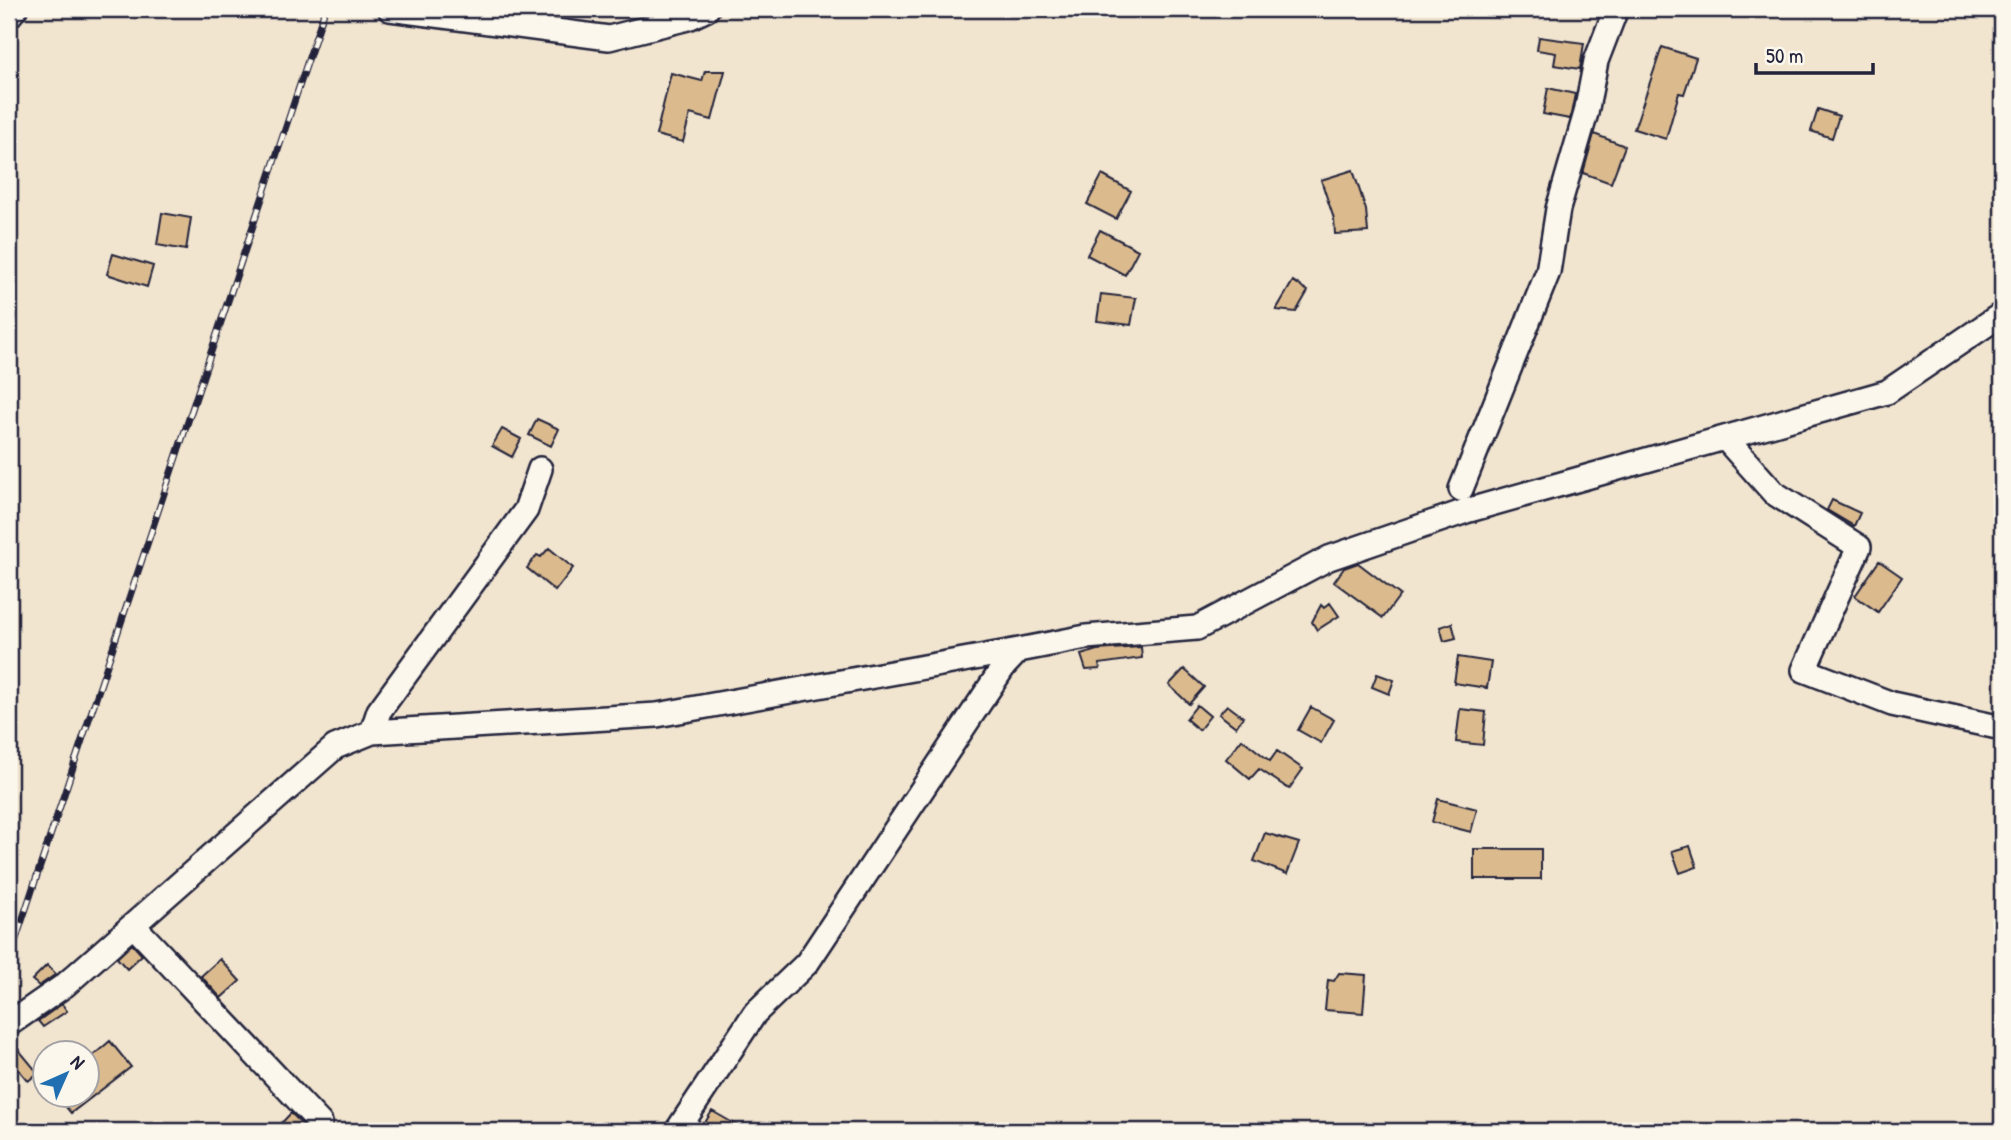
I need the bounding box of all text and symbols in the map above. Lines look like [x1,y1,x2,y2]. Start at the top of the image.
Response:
scale bar [1756,32,1873,76]
text: 50 m [1766,41,1803,70]
north arrow [32,1038,102,1108]
text: N [65,1049,91,1075]

